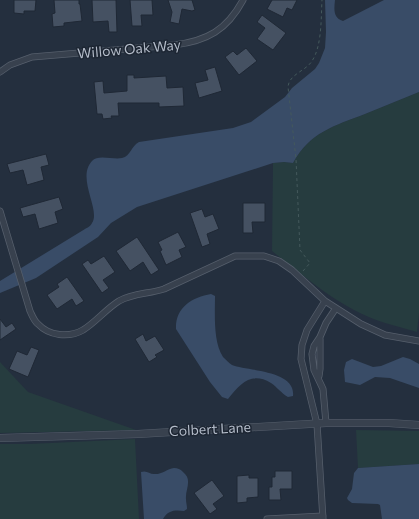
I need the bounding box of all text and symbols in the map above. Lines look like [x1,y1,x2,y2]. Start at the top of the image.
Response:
street label: Willow Oak Way [76,36,181,62]
street label: Colbert Lane [169,418,251,439]

